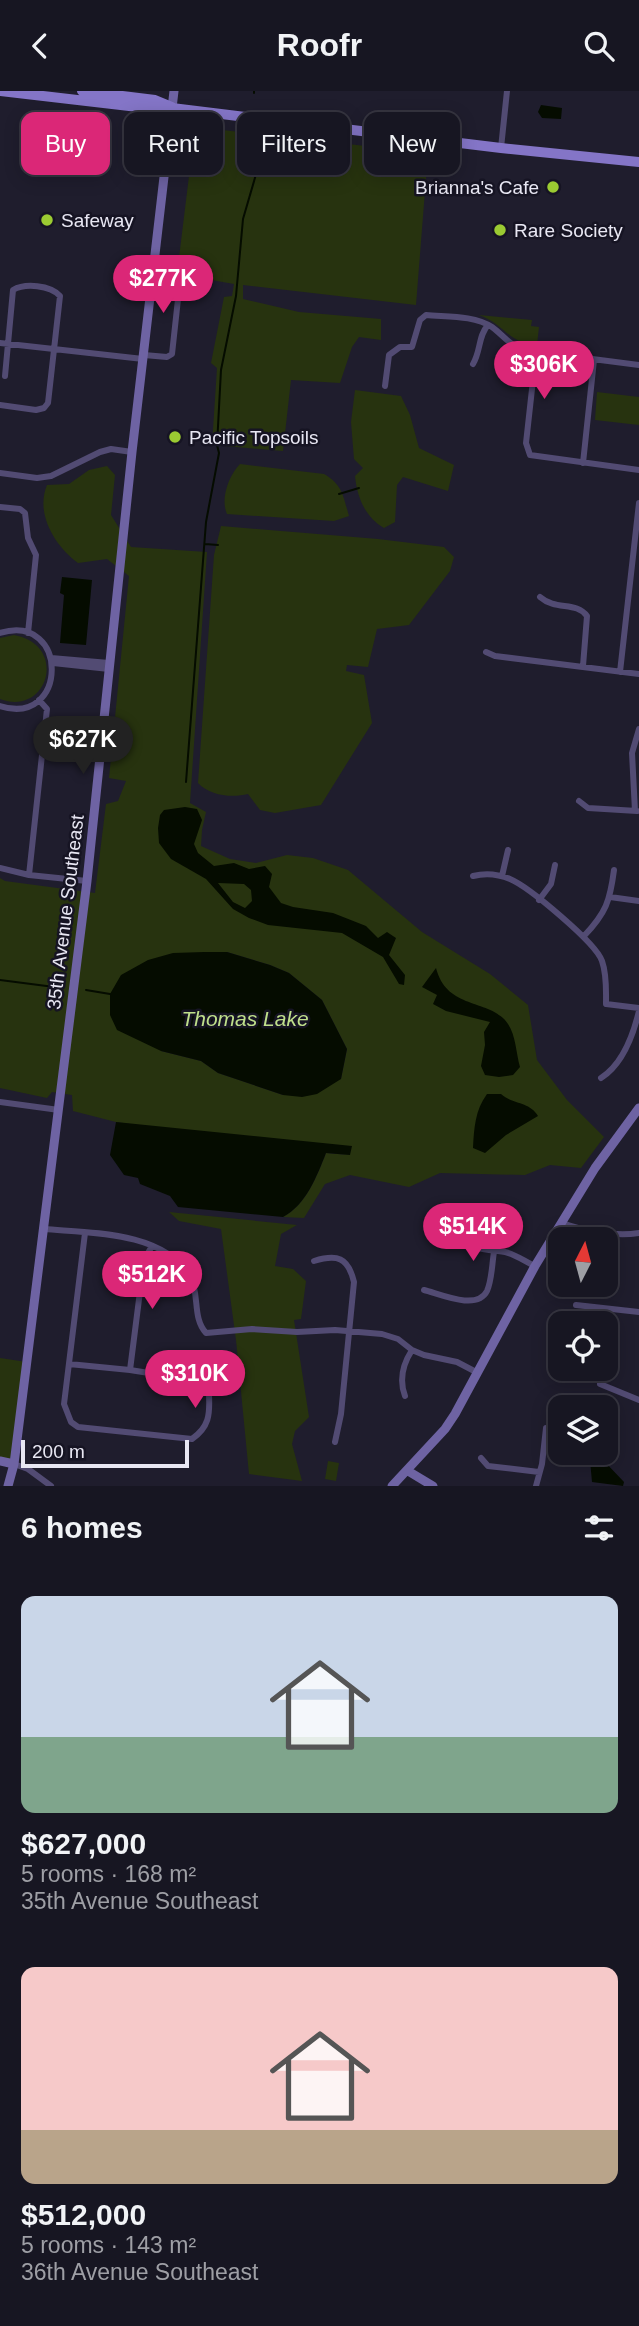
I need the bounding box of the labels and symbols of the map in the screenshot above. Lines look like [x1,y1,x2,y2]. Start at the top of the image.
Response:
place label: Brianna's Cafe [415,177,539,198]
marker: Brianna's Cafe [545,179,561,195]
place label: Safeway [61,210,134,231]
marker: Safeway [39,212,55,228]
place label: Rare Society [514,220,623,241]
marker: Rare Society [492,222,508,238]
pin: $277K [114,255,212,315]
pin: $306K [495,341,593,401]
place label: Pacific Topsoils [189,427,319,448]
marker: Pacific Topsoils [167,429,183,445]
pin: $627K [34,717,132,776]
street label: 35th Avenue Southeast [43,813,88,1011]
water label: Thomas Lake [181,1007,309,1030]
pin: $514K [424,1203,522,1263]
north arrow [548,1227,618,1297]
pin: $512K [103,1251,201,1311]
pin: $310K [146,1351,244,1410]
scale bar [21,1437,189,1469]

